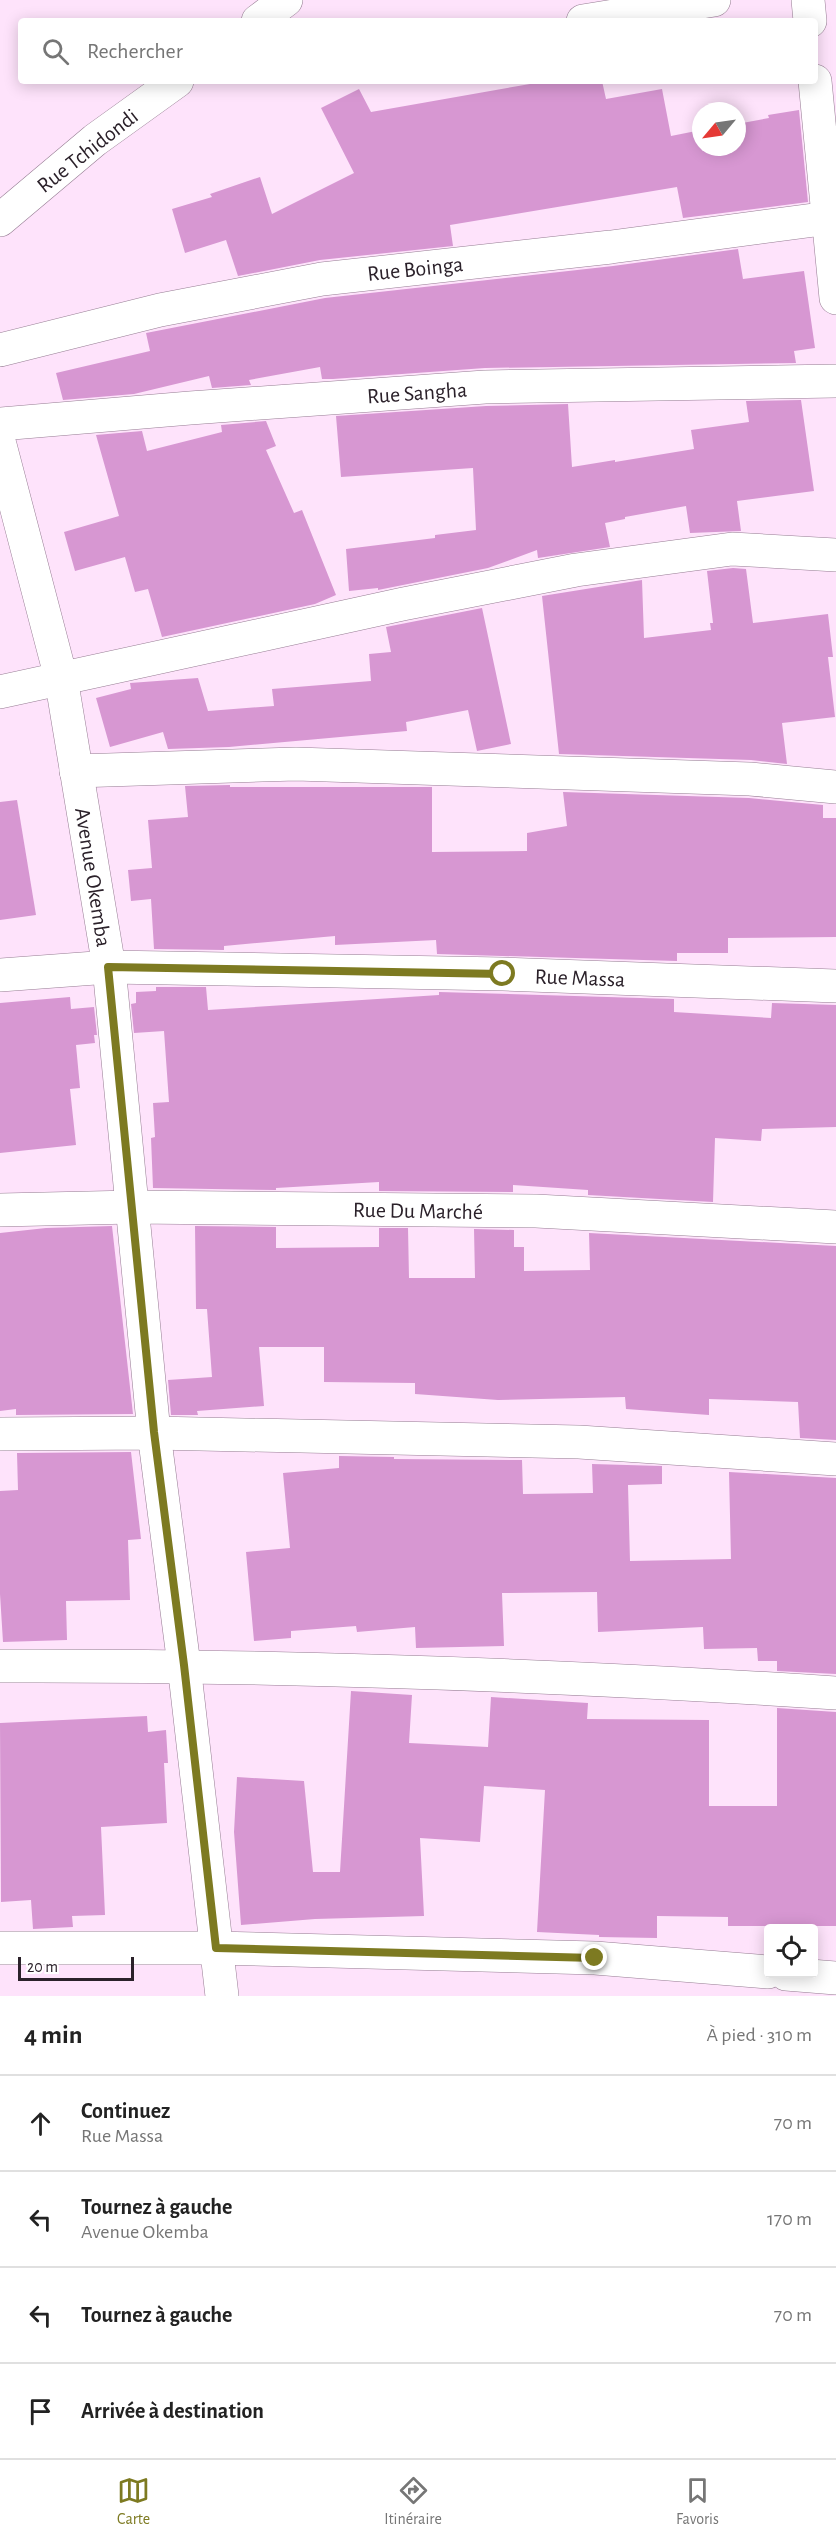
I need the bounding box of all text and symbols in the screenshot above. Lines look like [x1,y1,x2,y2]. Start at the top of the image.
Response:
search box [18,18,818,84]
icon: search [39,35,72,68]
text: Rechercher [87,40,183,62]
north arrow [692,102,746,156]
street label: Rue Tchidondi [33,105,142,197]
street label: Rue Boinga [366,253,464,285]
street label: Rue Sangha [366,379,468,407]
street label: Avenue Okemba [71,806,115,948]
route start [489,960,515,986]
street label: Rue Massa [534,965,626,991]
street label: Rue Du Marché [353,1199,483,1223]
map controls [764,1924,818,1978]
button: locate [764,1924,818,1978]
route end [581,1944,607,1970]
scale bar [18,1954,134,1982]
text: 20 m [27,1959,58,1975]
text: 4 min [24,2022,83,2048]
text: À pied · 310 m [706,2025,812,2045]
text: Continuez [81,2100,170,2122]
icon: ahead [24,2107,57,2140]
text: 70 m [774,2113,812,2133]
text: Rue Massa [81,2126,163,2146]
text: Tournez à gauche [81,2196,232,2218]
icon: left [24,2203,57,2236]
text: 170 m [767,2209,812,2229]
text: Avenue Okemba [81,2222,209,2242]
icon: left [24,2299,57,2332]
text: Tournez à gauche [81,2304,232,2326]
text: 70 m [774,2305,812,2325]
icon: arrive [24,2395,57,2428]
text: Arrivée à destination [81,2400,264,2422]
tab: Carte [117,2474,150,2529]
tab: Itinéraire [384,2474,442,2529]
tab: Favoris [676,2474,719,2529]

